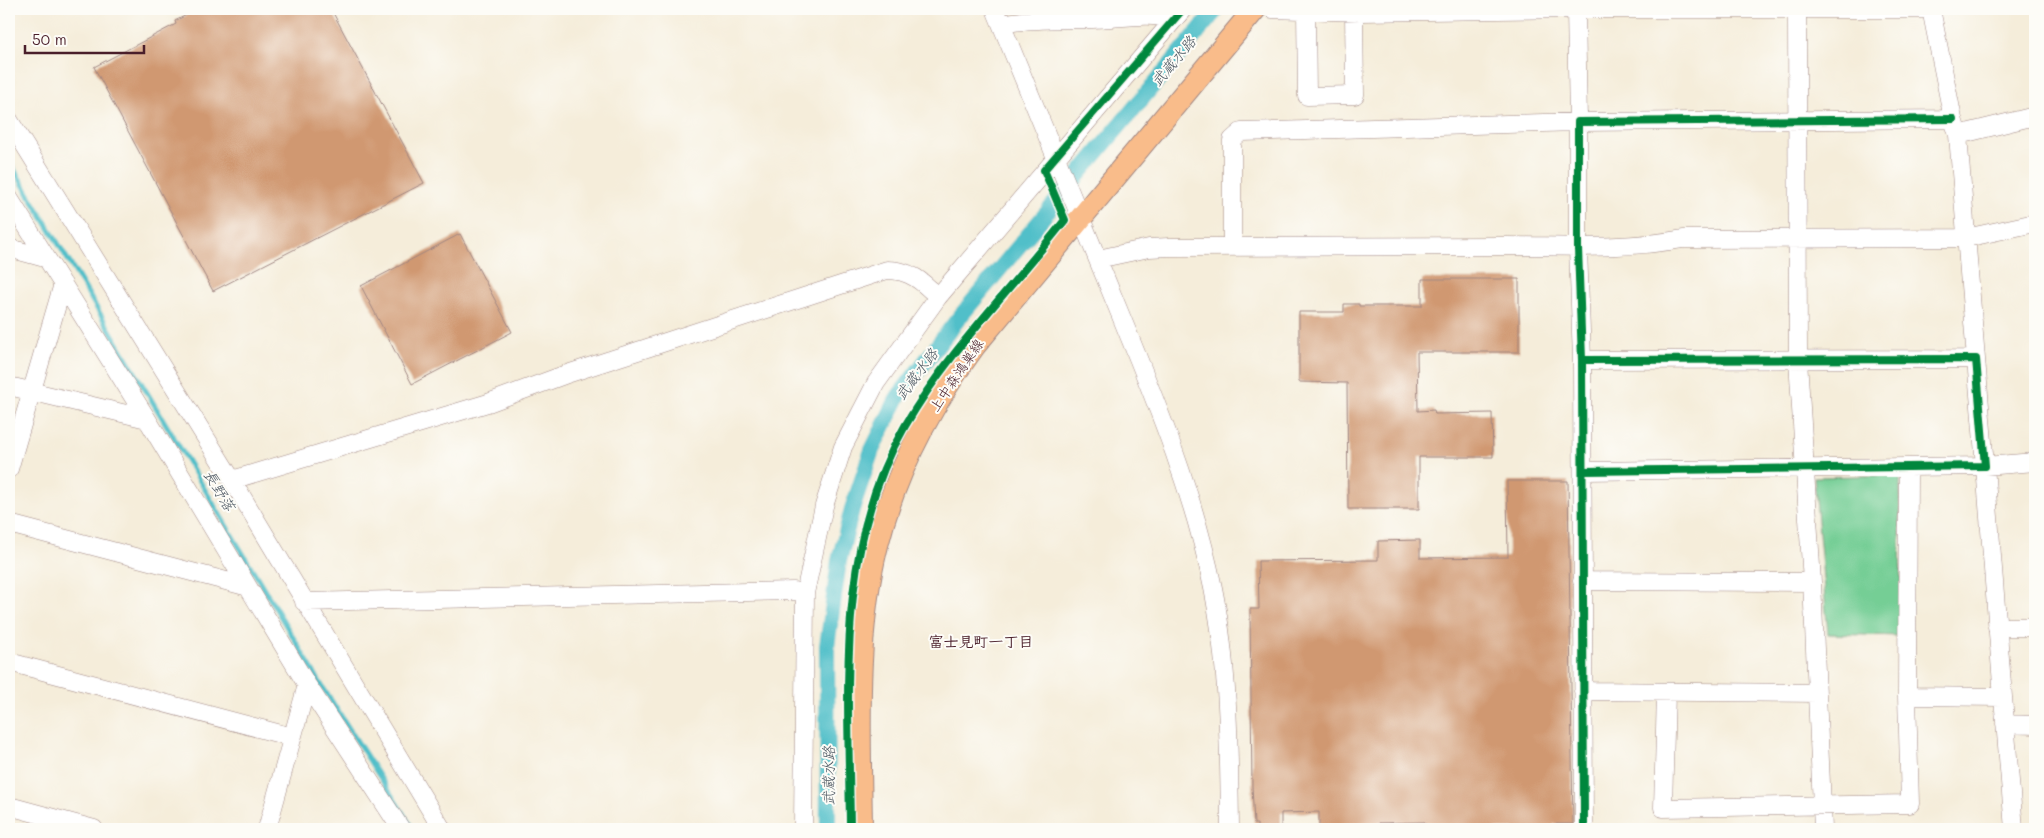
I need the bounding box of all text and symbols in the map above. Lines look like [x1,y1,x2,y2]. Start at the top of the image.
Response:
scale bar [25,22,144,54]
text: 50 m [32,29,67,49]
water label: 武蔵水路 [1146,31,1201,90]
street label: 上中森鴻巣線 [925,335,987,415]
water label: 武蔵水路 [890,343,943,404]
water label: 長野落 [200,466,241,516]
district label: 富士見町一丁目 [928,631,1034,651]
water label: 武蔵水路 [818,745,838,806]

